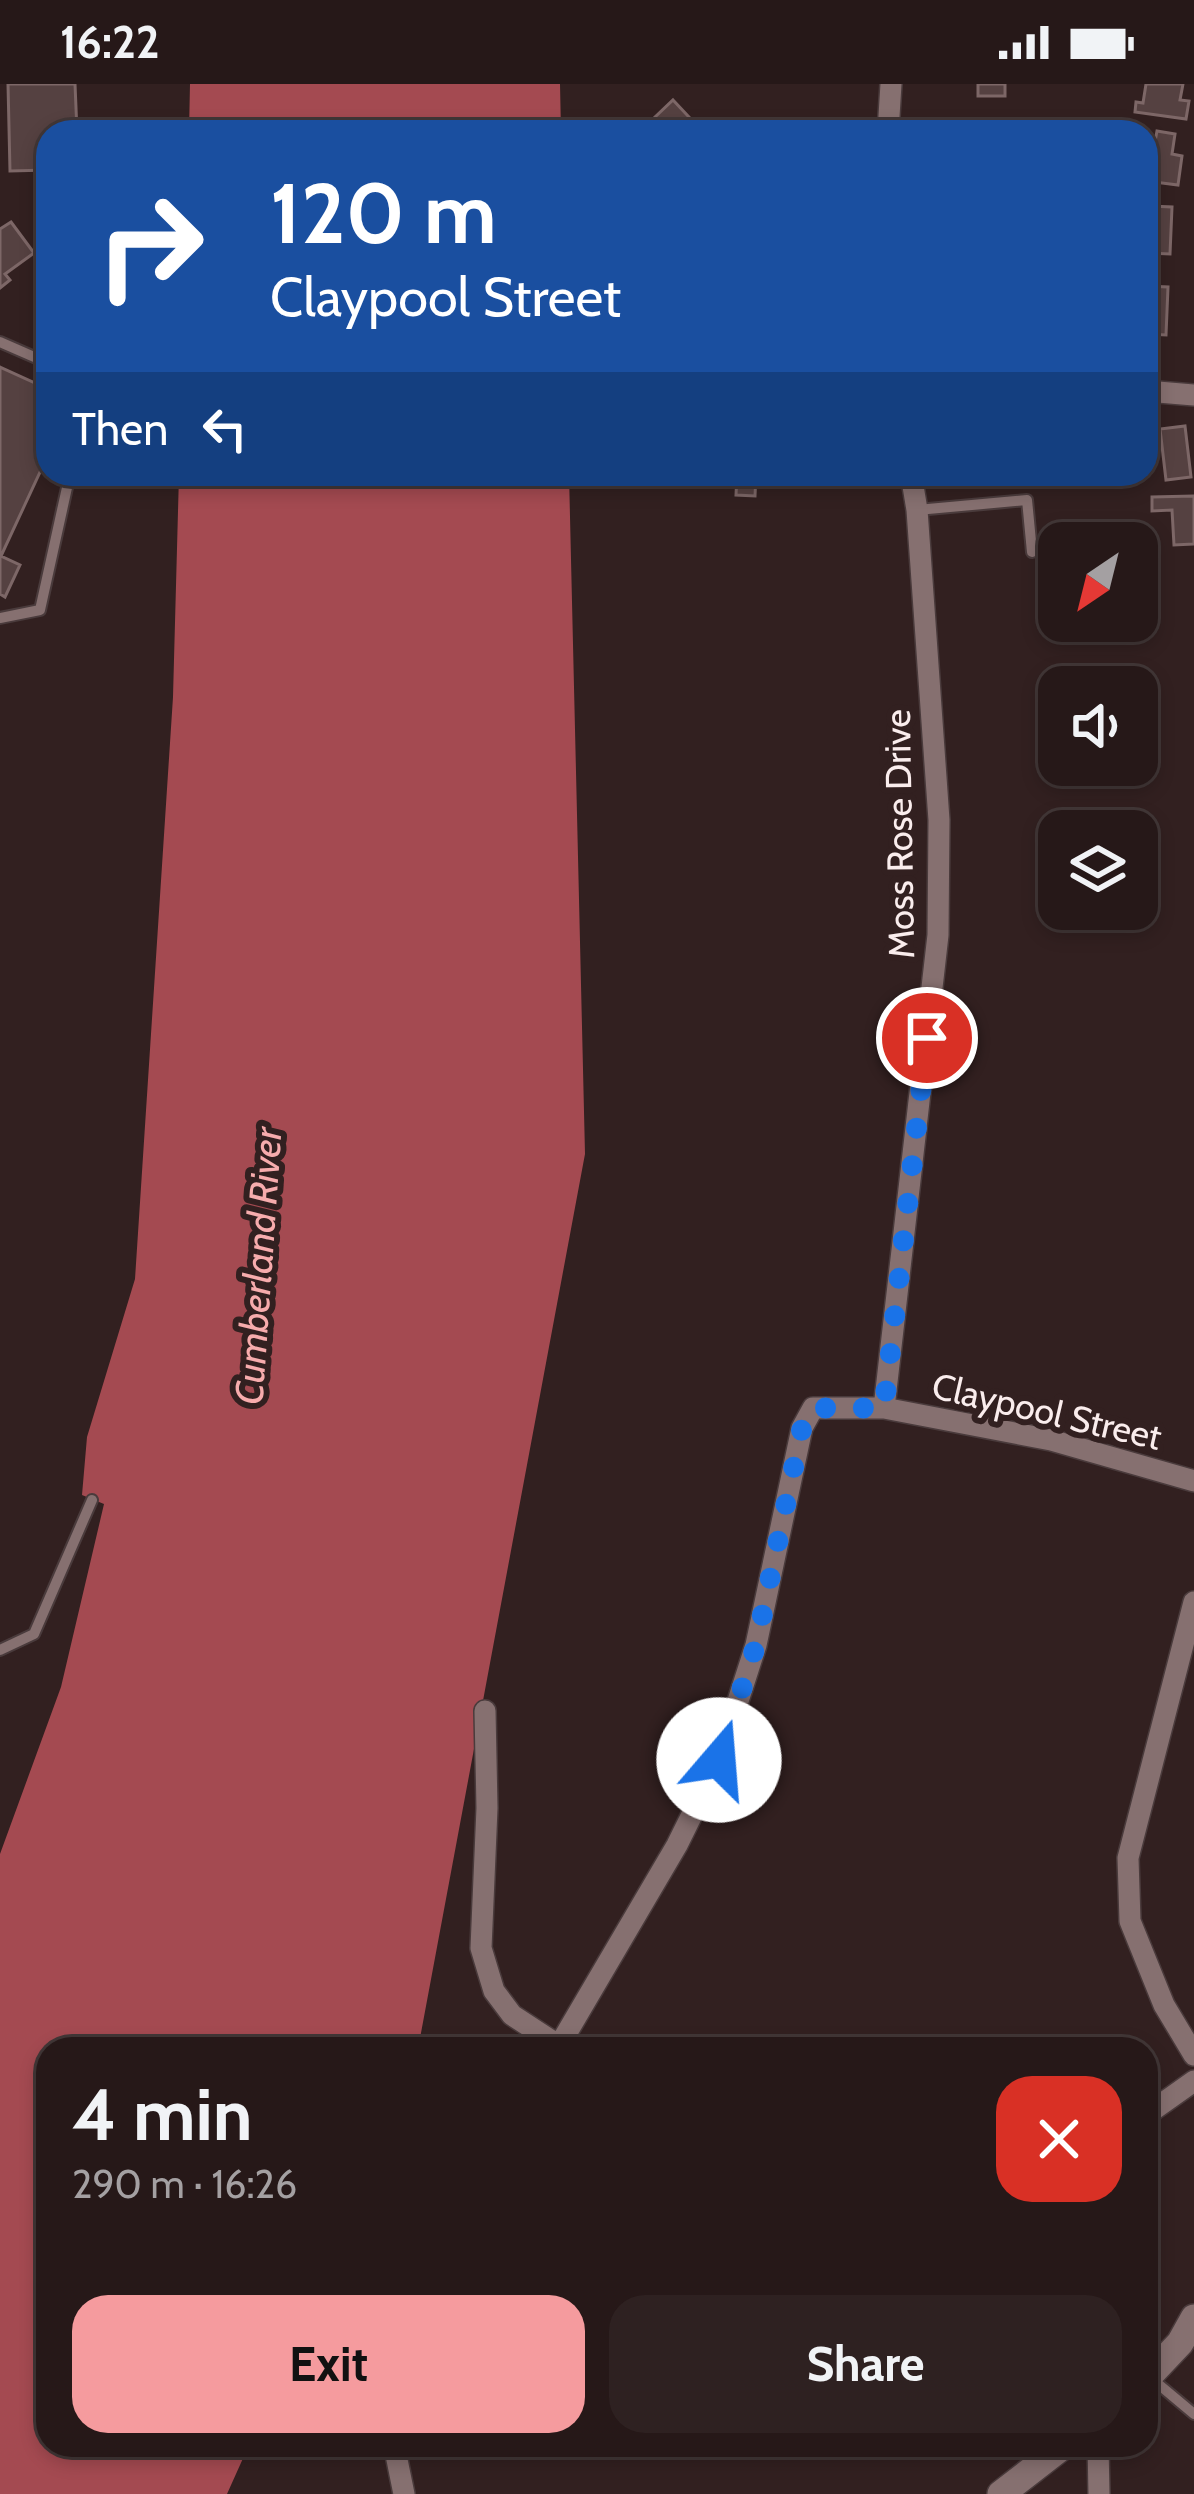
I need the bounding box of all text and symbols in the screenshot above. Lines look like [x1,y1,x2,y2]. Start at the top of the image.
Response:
text: 16:22 [60,15,160,69]
text: 120 m [270,162,497,264]
icon: right [72,168,228,324]
text: Claypool Street [270,264,621,330]
icon: left [192,396,258,462]
text: Then [72,402,168,456]
north arrow [1038,522,1158,642]
map controls [1038,522,1158,930]
button: sound [1038,666,1158,786]
street label: Moss Rose Drive [875,709,923,959]
button: layers [1038,810,1158,930]
pin [876,987,978,1089]
icon: arrive [894,1005,960,1071]
water label: Cumberland River [224,1124,292,1406]
street label: Claypool Street [928,1363,1166,1459]
position arrow [656,1697,782,1823]
text: 4 min [72,2071,253,2158]
button: close [996,2076,1122,2202]
text: 290 m · 16:26 [72,2160,297,2208]
button: Exit [72,2295,585,2433]
button: Share [609,2295,1122,2433]

